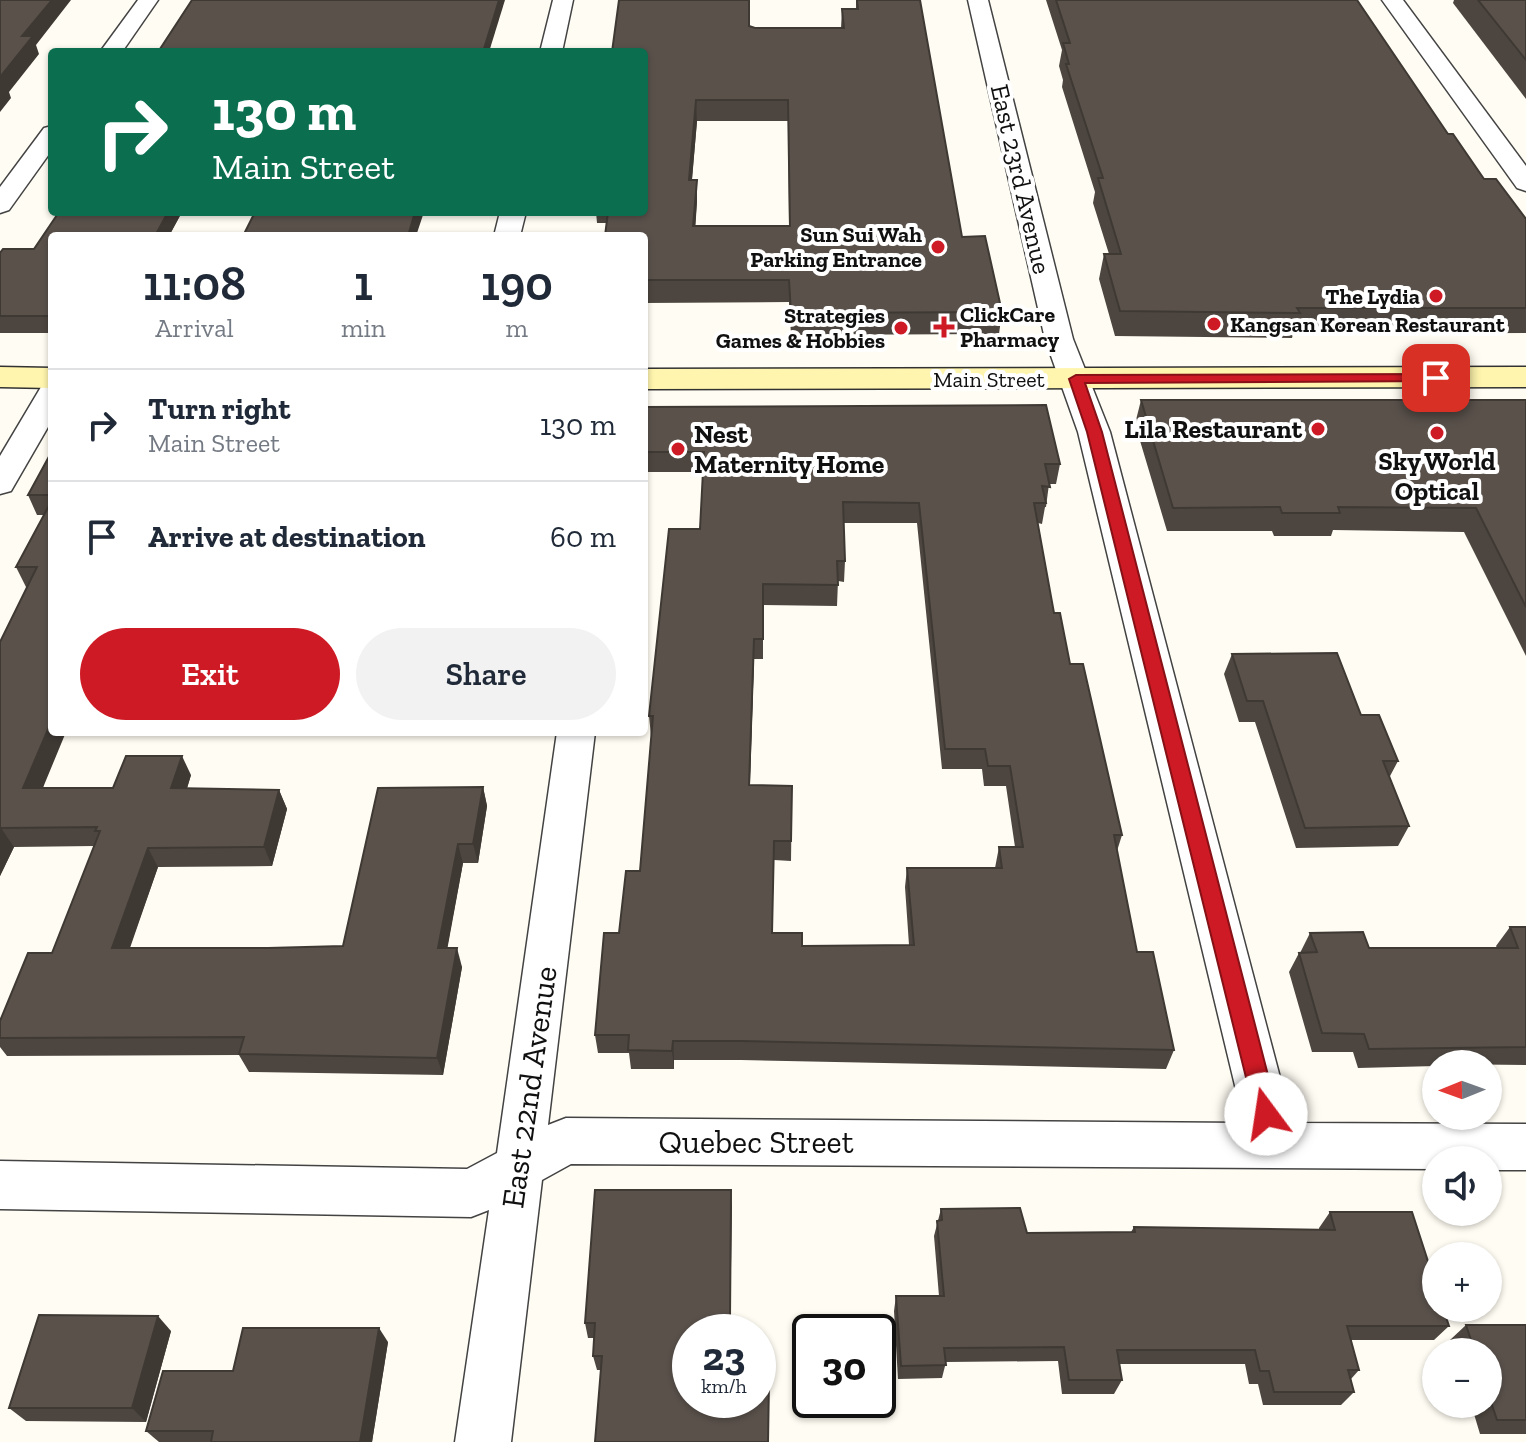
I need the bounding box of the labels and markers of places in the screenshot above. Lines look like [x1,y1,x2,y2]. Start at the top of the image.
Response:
place label: Sun Sui Wah Parking Entrance [750,221,922,273]
marker: Sun Sui Wah Parking Entrance [929,238,947,256]
place label: The Lydia [1325,283,1420,310]
marker: The Lydia [1427,287,1445,305]
place label: ClickCare Pharmacy [960,301,1060,353]
place label: Strategies Games & Hobbies [716,302,885,354]
place label: Kangsan Korean Restaurant [1230,311,1505,338]
marker: Kangsan Korean Restaurant [1205,315,1223,333]
marker: ClickCare Pharmacy [935,318,953,336]
marker: Strategies Games & Hobbies [892,319,910,337]
pin [1402,344,1470,412]
place label: Lila Restaurant [1124,413,1303,445]
place label: Nest Maternity Home [694,418,885,480]
marker: Lila Restaurant [1309,420,1327,438]
marker: Sky World Optical [1428,424,1446,442]
marker: Nest Maternity Home [669,440,687,458]
place label: Sky World Optical [1378,445,1496,507]

